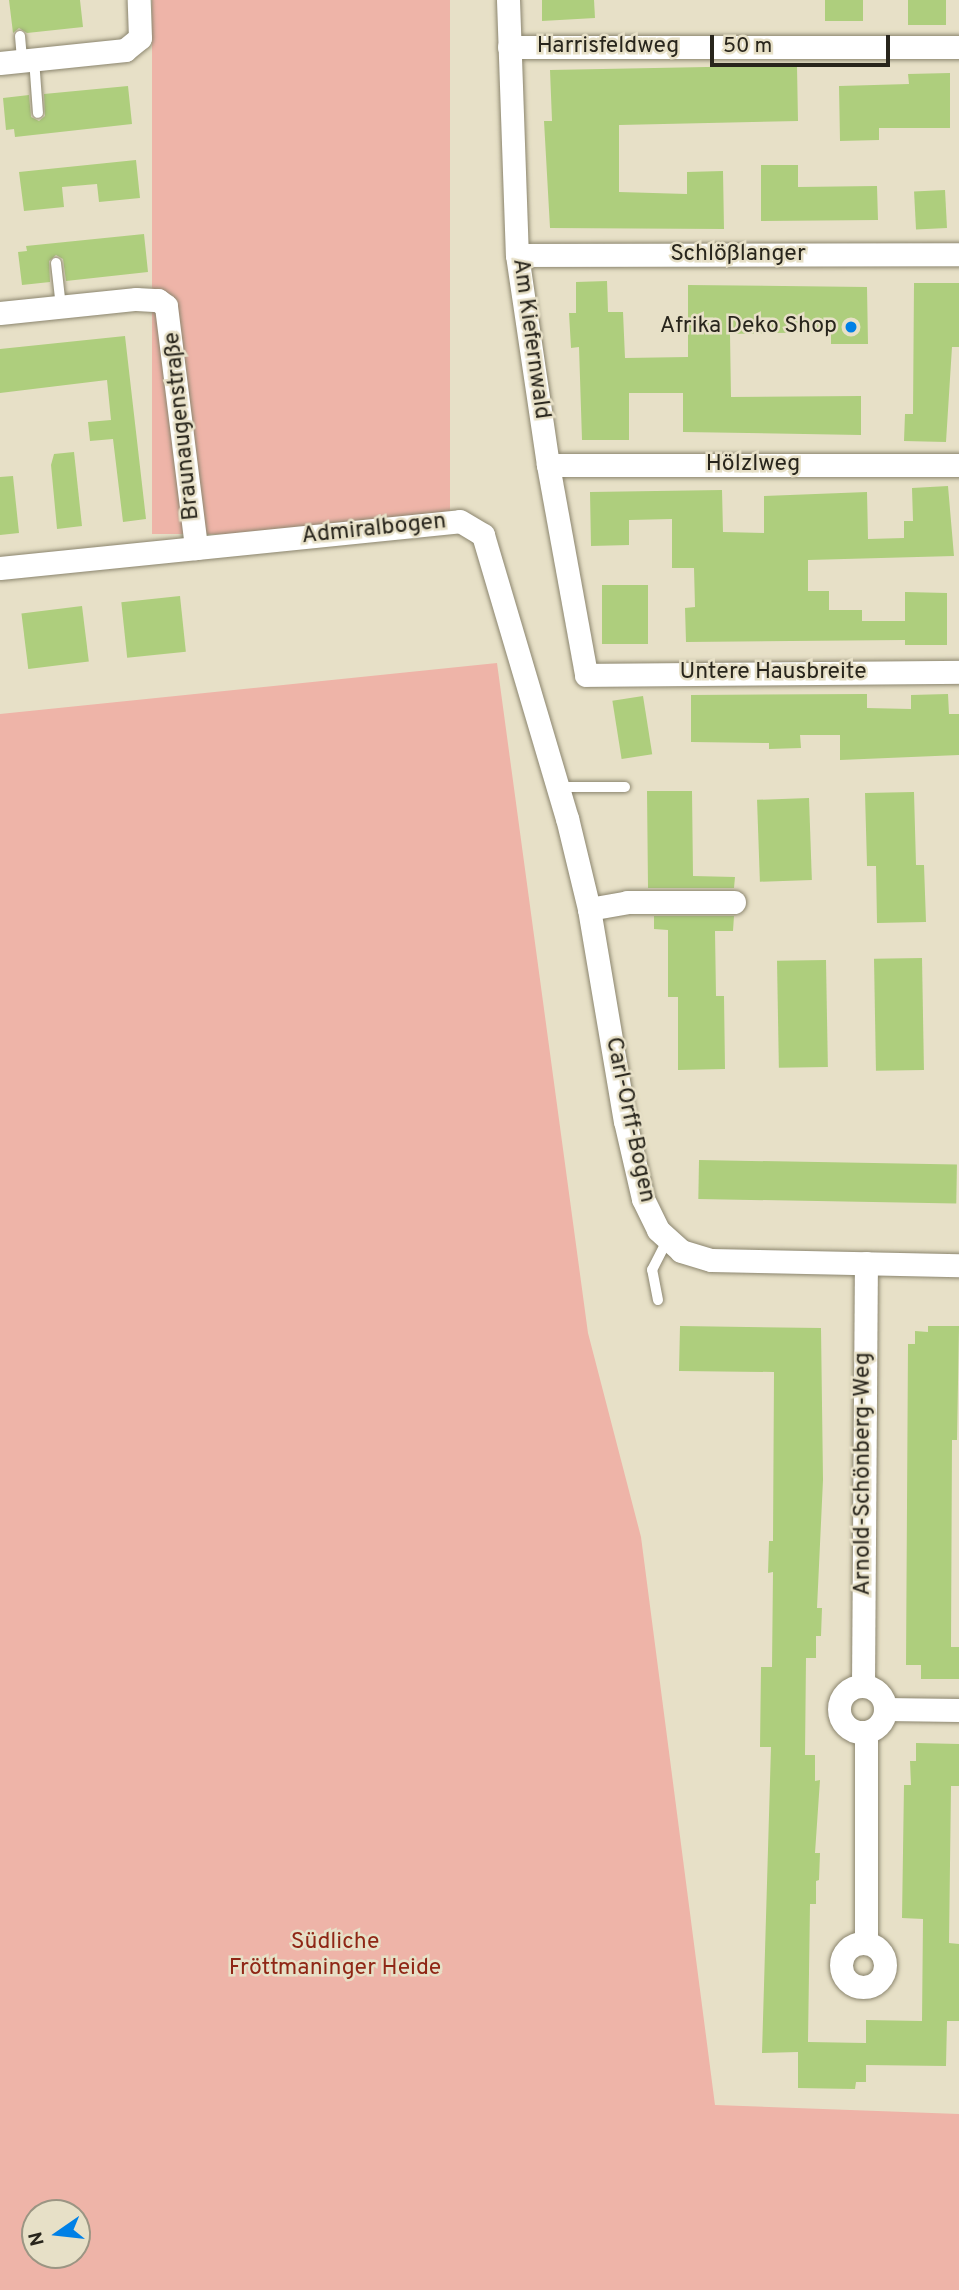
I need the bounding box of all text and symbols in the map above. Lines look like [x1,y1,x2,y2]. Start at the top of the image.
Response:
scale bar [714,21,894,65]
street label: Harrisfeldweg [537,33,679,61]
text: 50 m [723,33,772,60]
street label: Schlößlanger [670,241,806,269]
street label: Am Kiefernwald [505,257,555,421]
place label: Afrika Deko Shop [660,313,837,341]
marker: Afrika Deko Shop [843,319,859,335]
street label: Braunaugenstraße [159,330,207,522]
street label: Hölzlweg [706,451,800,479]
street label: Admiralbogen [300,509,448,551]
street label: Untere Hausbreite [679,659,867,687]
street label: Carl-Orff-Bogen [598,1035,660,1205]
street label: Arnold-Schönberg-Weg [850,1352,878,1596]
park label: Südliche Fröttmaninger Heide [229,1929,441,1983]
north arrow [21,2199,91,2269]
text: N [24,2229,51,2248]

